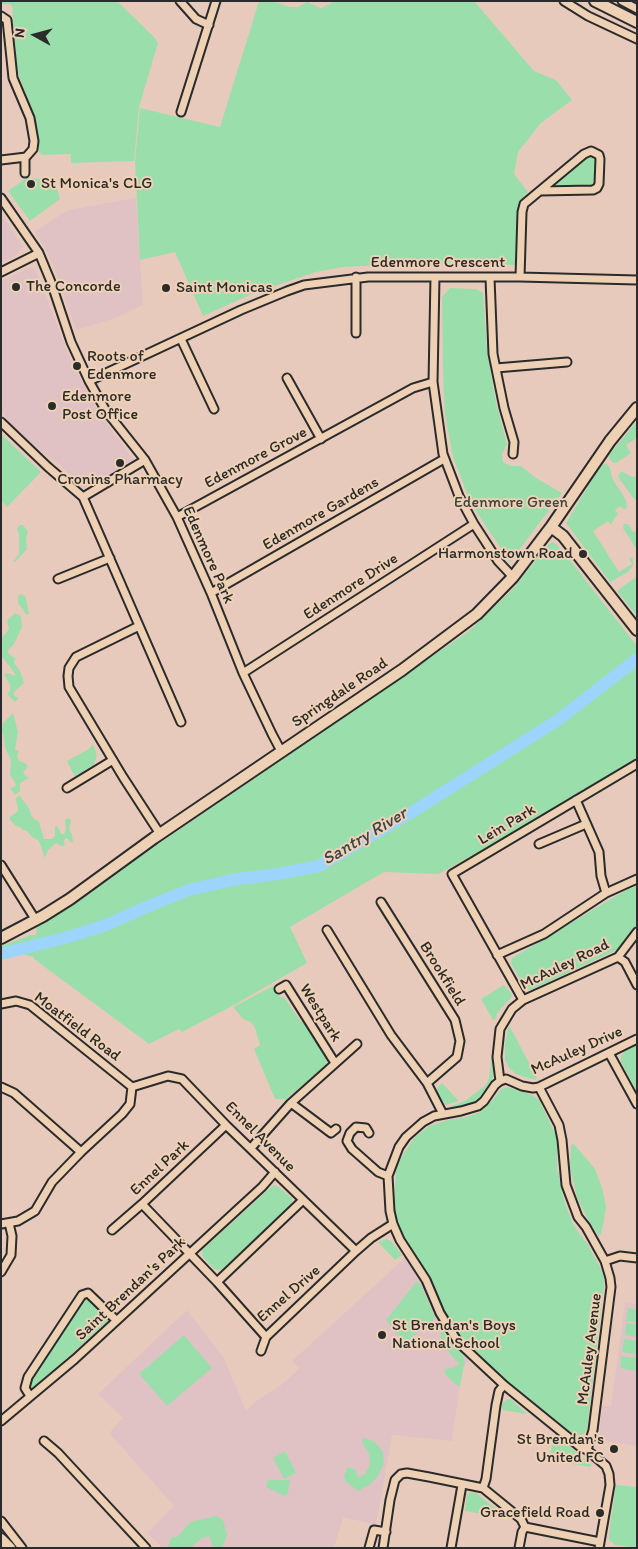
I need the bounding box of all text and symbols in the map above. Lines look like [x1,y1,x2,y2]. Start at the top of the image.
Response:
north arrow [10,10,60,60]
text: N [11,27,29,39]
place label: St Monica's CLG [41,174,152,194]
marker: St Monica's CLG [25,178,37,190]
street label: Edenmore Crescent [371,253,505,273]
place label: The Concorde [26,277,121,297]
place label: Saint Monicas [176,278,273,298]
marker: The Concorde [10,281,22,293]
marker: Saint Monicas [160,282,172,294]
place label: Roots of Edenmore [87,347,156,385]
marker: Roots of Edenmore [71,360,83,372]
place label: Edenmore Post Office [62,387,138,425]
marker: Edenmore Post Office [46,400,58,412]
street label: Edenmore Grove [201,423,311,493]
marker: Cronins Pharmacy [114,457,126,469]
place label: Cronins Pharmacy [57,470,183,490]
street label: Edenmore Gardens [259,473,383,555]
park label: Edenmore Green [454,493,568,513]
street label: Edenmore Park [178,503,238,607]
place label: Harmonstown Road [438,544,573,564]
marker: Harmonstown Road [577,548,589,560]
street label: Edenmore Drive [300,549,402,625]
street label: Springdale Road [288,654,392,732]
street label: Lein Park [475,800,539,850]
water label: Santry River [319,803,411,871]
street label: McAuley Road [517,935,613,995]
street label: Brookfield [415,938,469,1010]
street label: Westpark [295,980,345,1046]
street label: Moatfield Road [30,988,124,1066]
street label: McAuley Drive [528,1022,626,1080]
street label: Ennel Avenue [221,1098,299,1176]
street label: Ennel Park [127,1136,193,1200]
street label: Saint Brendan's Park [72,1233,190,1345]
street label: Ennel Drive [253,1261,325,1327]
street label: McAuley Avenue [574,1292,606,1406]
place label: St Brendan's Boys National School [392,1316,516,1354]
marker: St Brendan's Boys National School [376,1329,388,1341]
place label: St Brendan's United FC [517,1430,604,1468]
marker: St Brendan's United FC [608,1443,620,1455]
place label: Gracefield Road [480,1503,590,1523]
marker: Gracefield Road [594,1507,606,1519]

